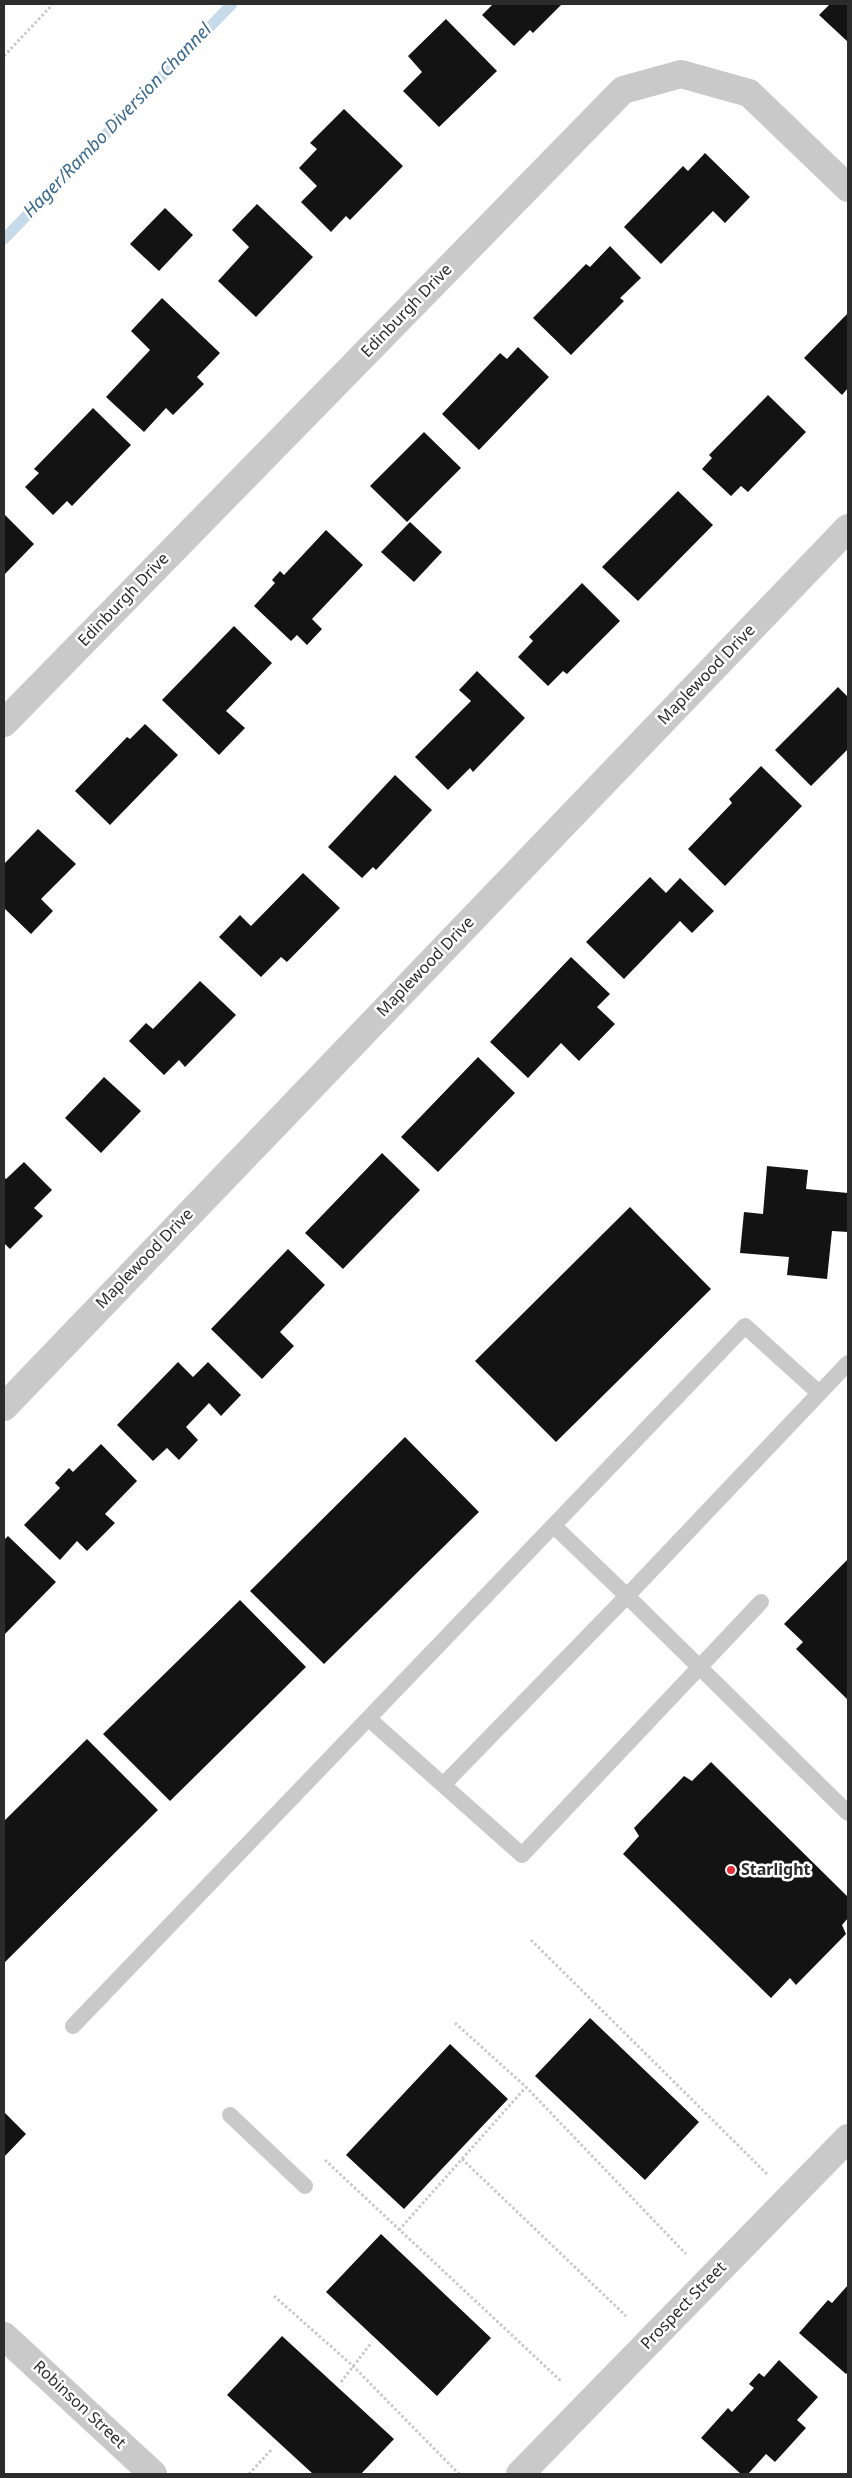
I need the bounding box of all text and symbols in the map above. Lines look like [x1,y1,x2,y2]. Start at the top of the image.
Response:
water label: Hager/Rambo Diversion Channel [19,19,217,223]
street label: Edinburgh Drive [358,260,456,362]
street label: Edinburgh Drive [75,549,173,651]
street label: Maplewood Drive [654,621,760,729]
street label: Maplewood Drive [373,913,479,1021]
street label: Maplewood Drive [92,1205,198,1313]
place label: Starlight [741,1860,811,1880]
marker: Starlight [725,1864,737,1876]
street label: Prospect Street [637,2258,731,2354]
street label: Robinson Street [29,2357,129,2453]

